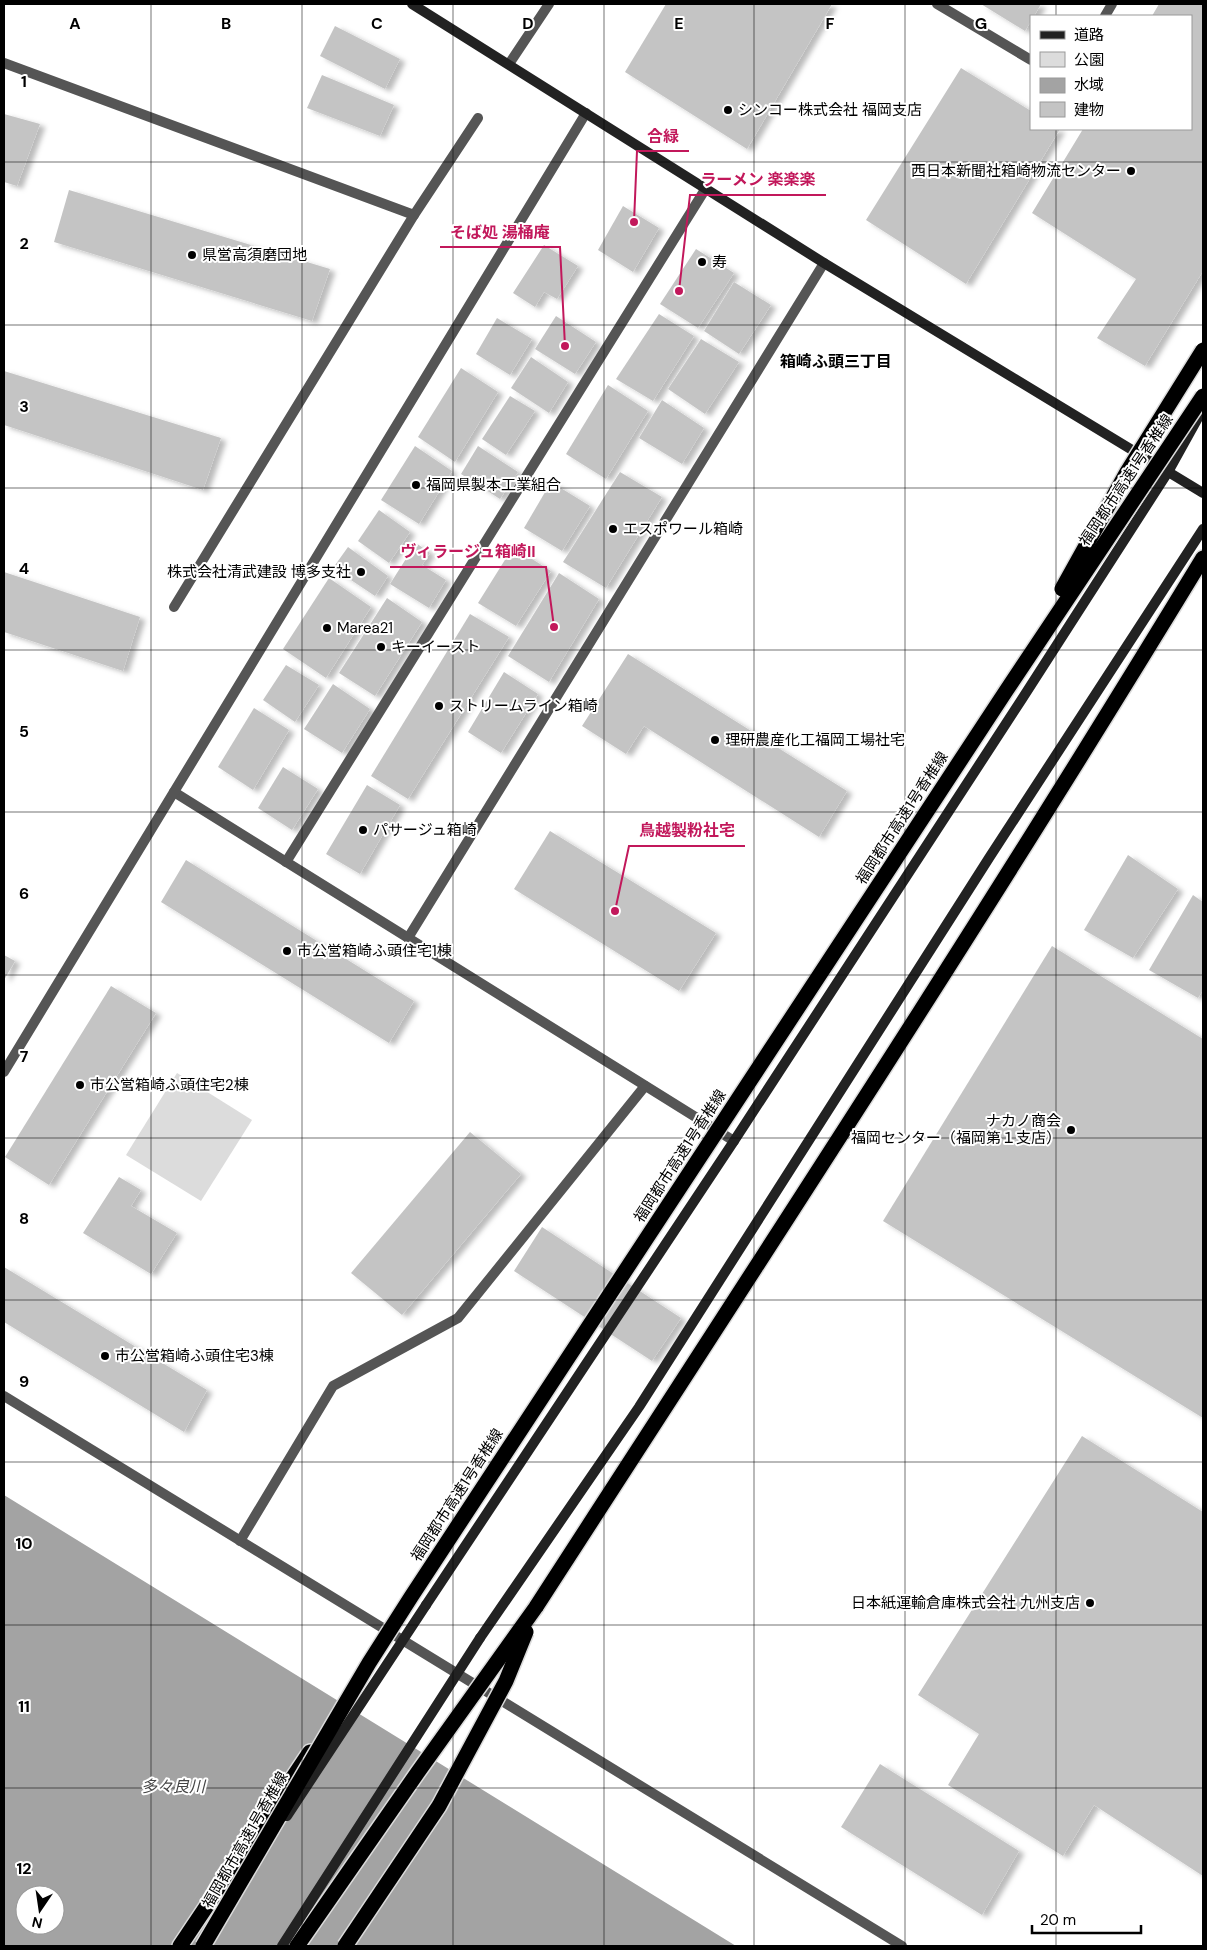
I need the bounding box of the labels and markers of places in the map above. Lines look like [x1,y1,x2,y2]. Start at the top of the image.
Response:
place label: シンコー株式会社 福岡支店 [738,100,922,120]
marker: シンコー株式会社 福岡支店 [722,104,734,116]
callout: 合緑 [637,120,689,151]
place label: 西日本新聞社箱崎物流センター [911,161,1121,181]
callout: ラーメン 楽楽楽 [690,164,826,195]
marker: 西日本新聞社箱崎物流センター [1125,165,1137,177]
callout: そば処 湯桶庵 [440,216,560,247]
place label: 県営高須磨団地 [202,245,307,265]
marker: 県営高須磨団地 [186,249,198,261]
place label: 寿 [712,252,727,272]
marker: 寿 [696,256,708,268]
place label: 福岡県製本工業組合 [426,475,561,495]
marker: 福岡県製本工業組合 [410,479,422,491]
place label: エスポワール箱崎 [623,519,743,539]
marker: エスポワール箱崎 [607,523,619,535]
callout: ヴィラージュ箱崎II [390,536,546,567]
place label: 株式会社清武建設 博多支社 [167,562,351,582]
marker: 株式会社清武建設 博多支社 [355,566,367,578]
place label: Marea21 [337,618,393,638]
marker: Marea21 [321,622,333,634]
place label: キーイースト [391,637,480,657]
marker: キーイースト [375,641,387,653]
place label: ストリームライン箱崎 [449,696,598,716]
marker: ストリームライン箱崎 [433,700,445,712]
place label: 理研農産化工福岡工場社宅 [725,730,905,750]
marker: 理研農産化工福岡工場社宅 [709,734,721,746]
callout: 鳥越製粉社宅 [629,815,745,846]
place label: パサージュ箱崎 [373,820,477,840]
marker: パサージュ箱崎 [357,824,369,836]
place label: 市公営箱崎ふ頭住宅1棟 [297,941,452,961]
marker: 市公営箱崎ふ頭住宅1棟 [281,945,293,957]
place label: 市公営箱崎ふ頭住宅2棟 [90,1075,249,1095]
marker: 市公営箱崎ふ頭住宅2棟 [74,1079,86,1091]
place label: ナカノ商会 福岡センター（福岡第１支店） [851,1111,1061,1148]
marker: ナカノ商会 福岡センター（福岡第１支店） [1065,1124,1077,1136]
place label: 市公営箱崎ふ頭住宅3棟 [115,1346,274,1366]
marker: 市公営箱崎ふ頭住宅3棟 [99,1350,111,1362]
place label: 日本紙運輸倉庫株式会社 九州支店 [851,1593,1080,1613]
marker: 日本紙運輸倉庫株式会社 九州支店 [1084,1597,1096,1609]

